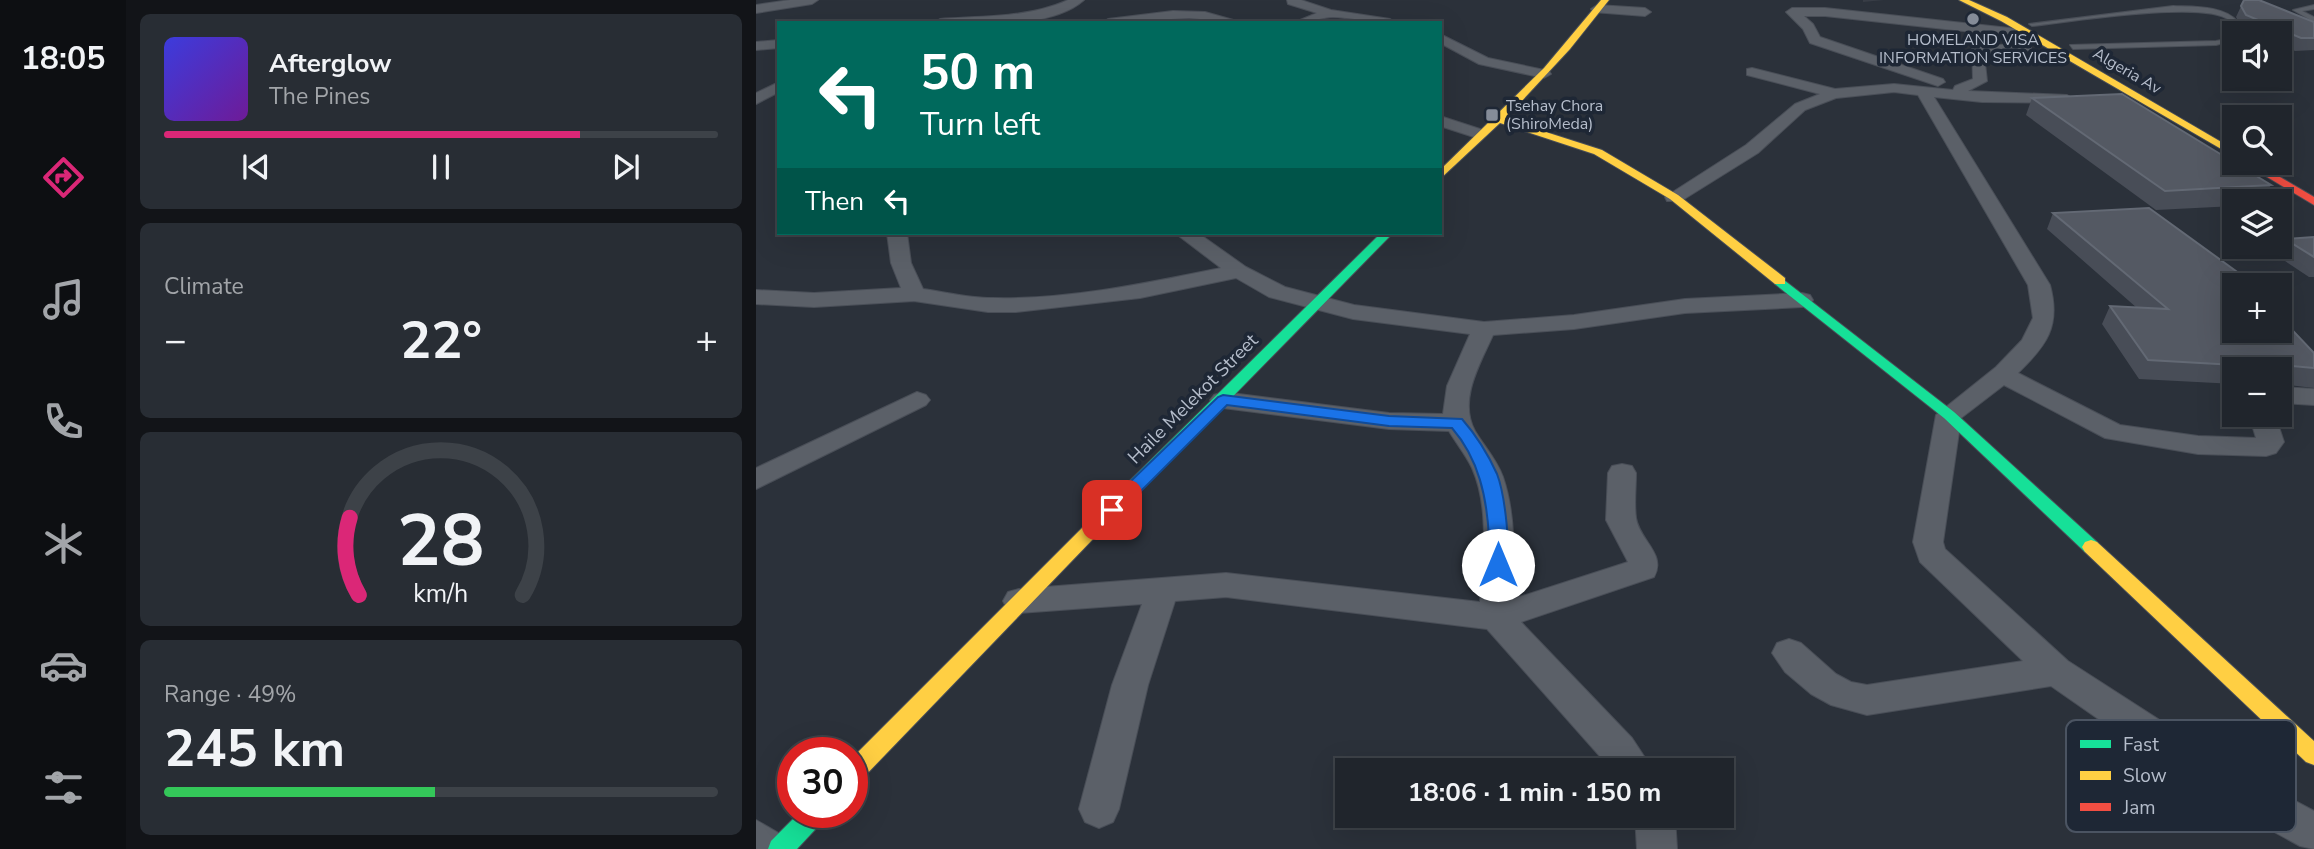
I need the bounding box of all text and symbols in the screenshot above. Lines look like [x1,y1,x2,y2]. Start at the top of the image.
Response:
marker: HOMELAND VISA INFORMATION SERVICES [1965,11,1981,27]
map controls [2222,21,2292,427]
button: sound [2222,21,2292,91]
place label: HOMELAND VISA INFORMATION SERVICES [1879,29,2067,69]
text: 18:05 [21,37,105,80]
text: 50 m [920,39,1035,106]
street label: Algeria Av [2089,43,2166,100]
text: Afterglow [269,46,392,81]
icon: left [805,49,896,140]
text: The Pines [269,81,370,112]
place label: Tsehay Chora (ShiroMeda) [1506,95,1603,135]
text: Turn left [920,103,1040,146]
button: search [2222,105,2292,175]
marker: Tsehay Chora (ShiroMeda) [1484,107,1500,123]
icon: previous [237,148,275,186]
icon: pause [422,148,460,186]
icon: next [607,148,645,186]
icon: directions [39,153,88,202]
icon: left [878,182,916,220]
text: Then [805,184,864,219]
button: layers [2222,189,2292,259]
text: Climate [164,271,244,302]
button: + [2222,273,2292,343]
icon: music [39,275,88,324]
text: 22° [400,305,482,376]
text: − [164,315,187,366]
text: + [695,315,718,366]
street label: Haile Melekot Street [1122,328,1264,470]
button: − [2222,357,2292,427]
icon: phone [39,397,88,446]
pin [1082,480,1142,540]
text: 28 [397,491,485,591]
icon: arrive [1093,491,1131,529]
icon: climate [39,519,88,568]
position arrow [1461,528,1535,602]
text: km/h [413,577,469,611]
icon: car [39,641,88,690]
text: Range · 49% [164,679,296,710]
text: 245 km [164,713,345,784]
legend [2066,720,2296,832]
text: Fast [2123,732,2159,758]
speed limit sign: 30 [777,737,868,828]
icon: filters [39,763,88,812]
text: Slow [2123,763,2167,789]
text: 18:06 · 1 min · 150 m [1408,775,1661,810]
text: Jam [2122,795,2156,821]

